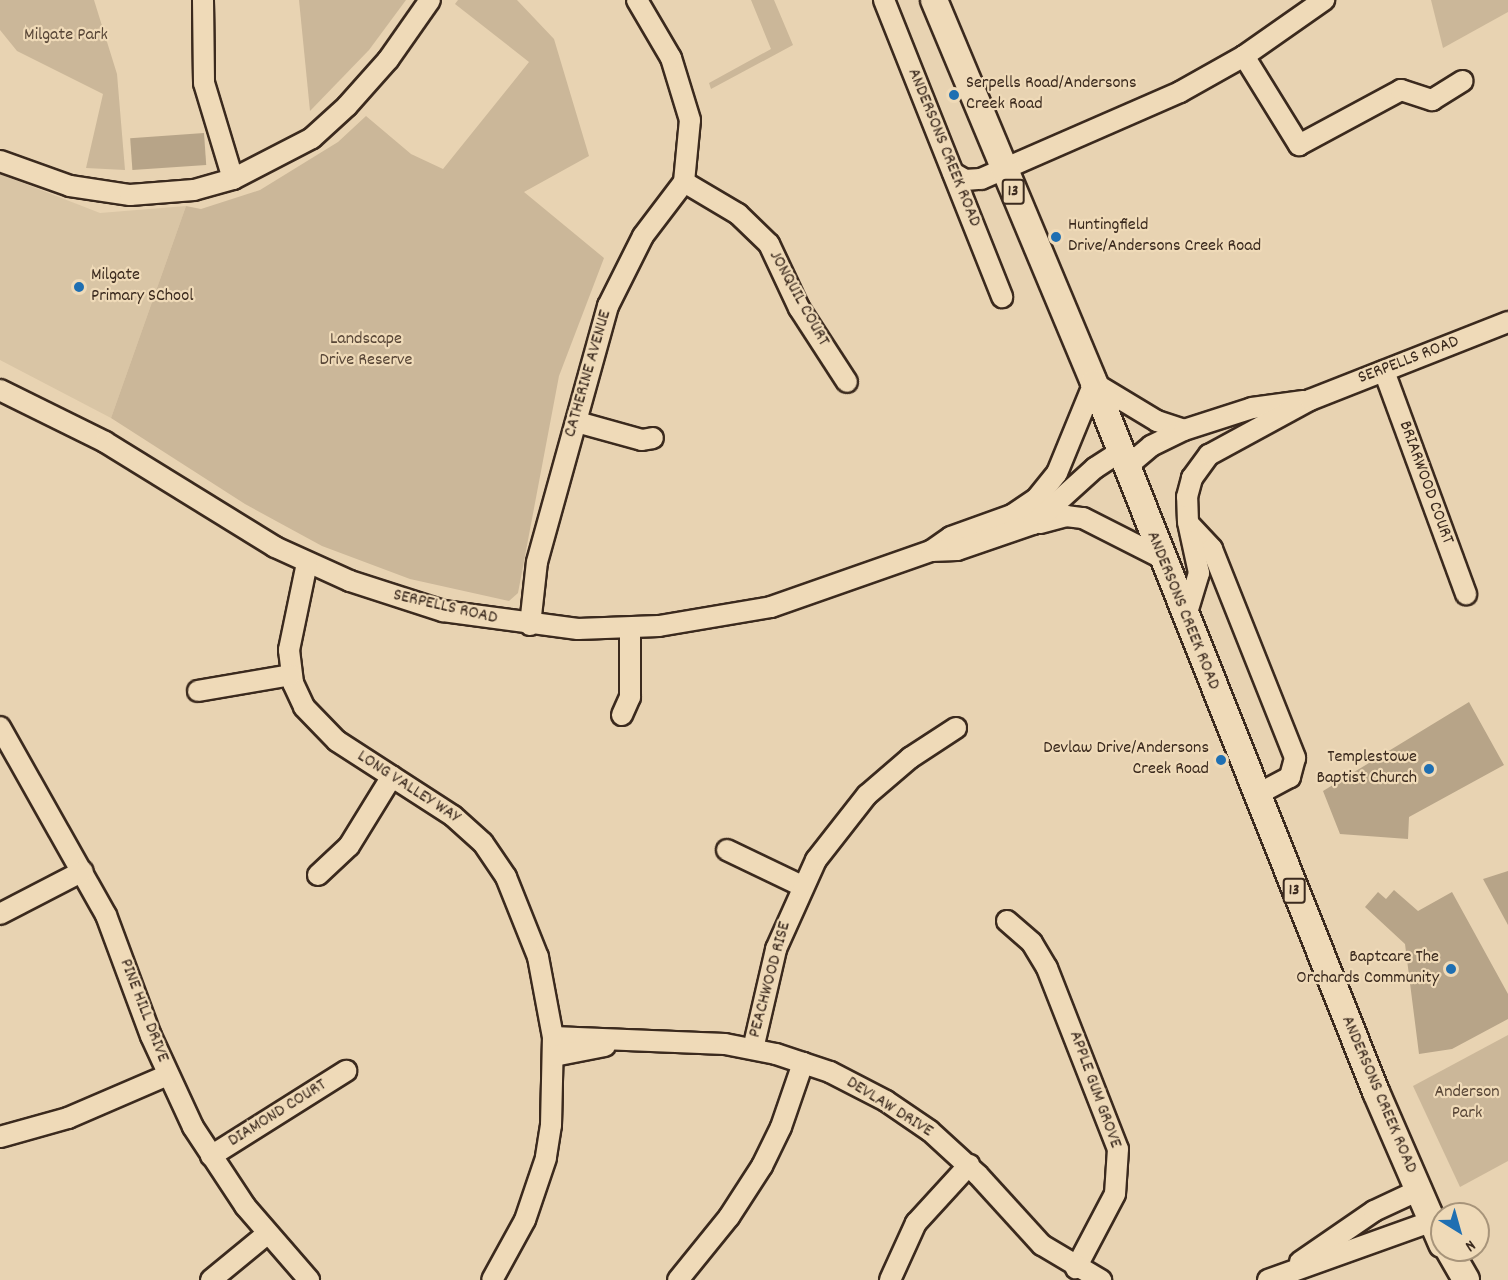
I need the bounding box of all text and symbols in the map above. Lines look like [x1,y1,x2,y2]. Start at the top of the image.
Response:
park label: Milgate Park [24,25,108,47]
street label: ANDERSONS CREEK ROAD [901,66,985,230]
place label: Serpells Road/Andersons Creek Road [966,74,1136,116]
marker: Serpells Road/Andersons Creek Road [947,88,961,102]
road number: 13 [1001,179,1025,205]
place label: Huntingfield Drive/Andersons Creek Road [1068,216,1261,258]
marker: Huntingfield Drive/Andersons Creek Road [1049,230,1063,244]
street label: JONQUIL COURT [763,247,833,351]
place label: Milgate Primary SChool [91,266,193,308]
marker: Milgate Primary SChool [72,280,86,294]
street label: CATHERINE AVENUE [561,308,617,440]
park label: Landscape Drive Reserve [319,330,413,372]
street label: SERPELLS ROAD [1356,332,1462,390]
street label: BRIARWOOD COURT [1393,418,1457,548]
street label: ANDERSONS CREEK ROAD [1140,529,1224,693]
street label: SERPELLS ROAD [391,586,499,630]
place label: Devlaw Drive/Andersons Creek Road [1043,739,1209,782]
street label: LONG VALLEY WAY [352,747,464,829]
place label: Templestowe Baptist Church [1316,748,1417,790]
marker: Devlaw Drive/Andersons Creek Road [1214,753,1228,767]
marker: Templestowe Baptist Church [1422,762,1436,776]
road number: 13 [1282,878,1306,904]
street label: PEACHWOOD RISE [745,920,797,1040]
place label: Baptcare The Orchards Community [1296,948,1439,990]
street label: PINE HILL DRIVE [113,956,173,1066]
marker: Baptcare The Orchards Community [1444,962,1458,976]
street label: ANDERSONS CREEK ROAD [1335,1013,1421,1177]
street label: APPLE GUM GROVE [1063,1028,1125,1152]
street label: DEVLAW DRIVE [842,1073,936,1143]
street label: DIAMOND COURT [225,1075,331,1153]
park label: Anderson Park [1434,1083,1500,1126]
north arrow [1430,1202,1490,1262]
text: N [1460,1234,1480,1257]

